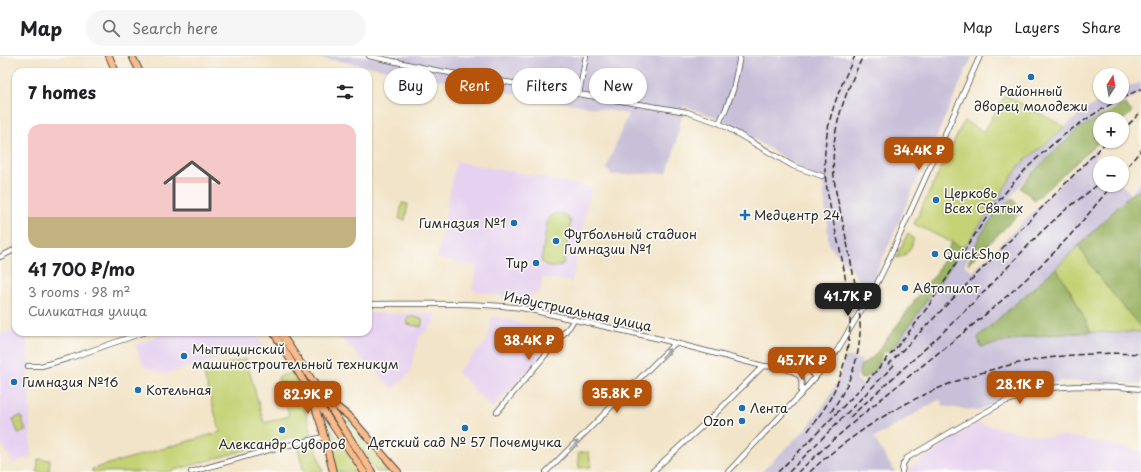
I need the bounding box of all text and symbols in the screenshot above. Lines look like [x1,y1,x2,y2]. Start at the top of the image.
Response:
search box [86,10,366,46]
text: Map [20,14,62,42]
text: Search here [132,16,218,39]
icon: search [100,17,122,39]
text: Map [963,17,993,38]
text: Layers [1015,17,1060,38]
text: Share [1082,17,1121,38]
chip: Buy [384,68,437,104]
chip: Rent [445,68,504,104]
chip: Filters [512,68,581,104]
chip: New [589,68,647,104]
north arrow [1093,68,1129,104]
map controls [1093,68,1129,192]
marker: Районный дворец молодежи [1026,72,1036,82]
text: 7 homes [28,79,96,105]
icon: filters [334,81,356,103]
place label: Районный дворец молодежи [974,81,1088,115]
button: + [1093,112,1129,148]
pin: 34.4K ₽ [882,137,956,171]
text: 34.4K ₽ [893,140,945,159]
icon: home [156,150,228,222]
button: − [1093,156,1129,192]
place label: Церковь Всех Святых [944,183,1023,217]
marker: Церковь Всех Святых [931,195,941,205]
place label: Медцентр 24 [754,205,840,224]
marker: Медцентр 24 [739,209,751,221]
place label: Гимназия №1 [419,213,506,232]
marker: Гимназия №1 [509,218,519,228]
place label: Футбольный стадион Гимназии №1 [564,224,697,258]
marker: Футбольный стадион Гимназии №1 [551,236,561,246]
place label: QuickShop [943,244,1010,263]
marker: QuickShop [930,249,940,259]
place label: Тир [505,253,528,272]
text: 41 700 ₽/mo [28,256,135,282]
marker: Тир [531,258,541,268]
place label: Автопилот [913,278,980,297]
text: 3 rooms · 98 m² [28,282,130,301]
pin: 41.7K ₽ [811,283,885,317]
marker: Автопилот [900,283,910,293]
street label: Индустриальная улица [502,286,655,336]
text: 41.7K ₽ [824,286,872,305]
text: Силикатная улица [28,301,147,320]
pin: 38.4K ₽ [492,327,566,361]
text: 38.4K ₽ [503,330,555,349]
place label: Мытищинский машиностроительный техникум [192,339,399,373]
pin: 45.7K ₽ [765,347,839,381]
one-way arrow [661,348,671,358]
text: 45.7K ₽ [777,350,827,369]
marker: Мытищинский машиностроительный техникум [179,351,189,361]
pin: 28.1K ₽ [983,371,1057,405]
place label: Гимназия №16 [22,372,118,391]
text: 28.1K ₽ [996,374,1044,393]
marker: Гимназия №16 [9,377,19,387]
place label: Котельная [146,380,211,399]
pin: 35.8K ₽ [580,380,654,414]
pin: 82.9K ₽ [271,381,345,415]
text: 35.8K ₽ [592,383,642,402]
text: 82.9K ₽ [283,384,333,403]
marker: Котельная [133,385,143,395]
place label: Лента [750,398,788,417]
marker: Лента [737,403,747,413]
place label: Ozon [703,411,734,430]
marker: Ozon [737,416,747,426]
marker: Детский сад № 57 Почемучка [460,423,470,433]
marker: Александр Суворов [277,425,287,435]
place label: Детский сад № 57 Почемучка [367,432,563,451]
place label: Александр Суворов [218,434,346,453]
one-way arrow [569,440,579,450]

